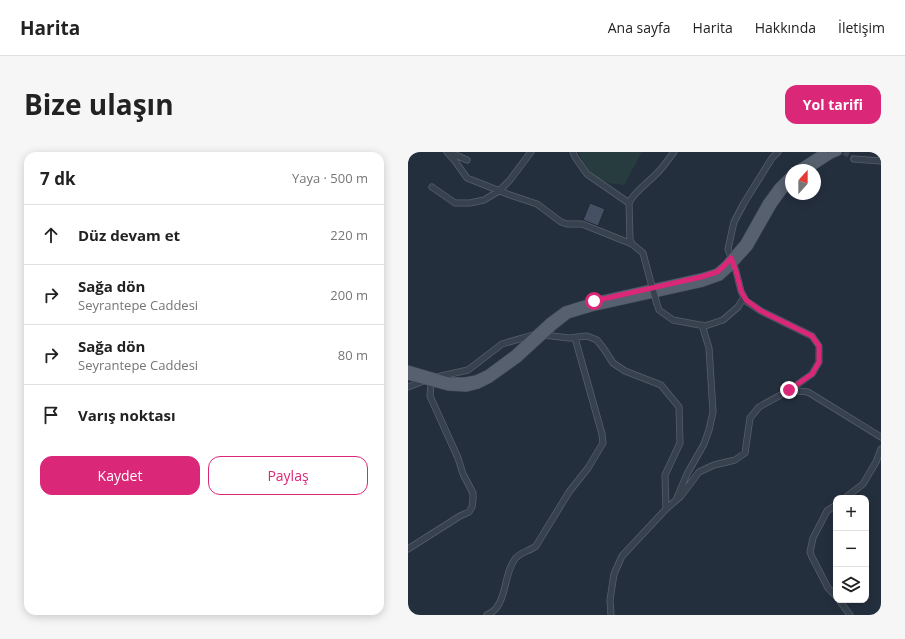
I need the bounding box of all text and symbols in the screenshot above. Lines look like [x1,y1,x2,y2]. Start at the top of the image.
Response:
text: Harita [20,15,80,41]
text: Ana sayfa [608,18,671,37]
text: Harita [693,18,733,37]
text: Hakkında [755,18,816,37]
text: İletişim [838,18,885,37]
text: Bize ulaşın [24,85,174,123]
button: Yol tarifi [785,85,881,124]
north arrow [785,164,821,200]
text: 7 dk [40,167,75,190]
text: Yaya · 500 m [292,169,368,187]
icon: ahead [40,224,62,246]
text: Düz devam et [78,225,180,245]
text: 220 m [330,226,368,244]
text: Sağa dön [78,276,145,296]
icon: right [40,284,62,306]
text: 200 m [330,286,368,304]
route start [585,292,603,310]
text: Seyrantepe Caddesi [78,296,198,314]
text: Sağa dön [78,336,145,356]
icon: right [40,344,62,366]
text: 80 m [338,346,368,364]
text: Seyrantepe Caddesi [78,356,198,374]
route end [780,381,798,399]
icon: arrive [40,404,62,426]
text: Varış noktası [78,405,176,425]
button: Kaydet [40,456,200,495]
button: Paylaş [208,456,368,495]
map controls [833,495,869,603]
button: + [833,495,869,531]
button: − [833,531,869,567]
button: layers [833,567,869,603]

